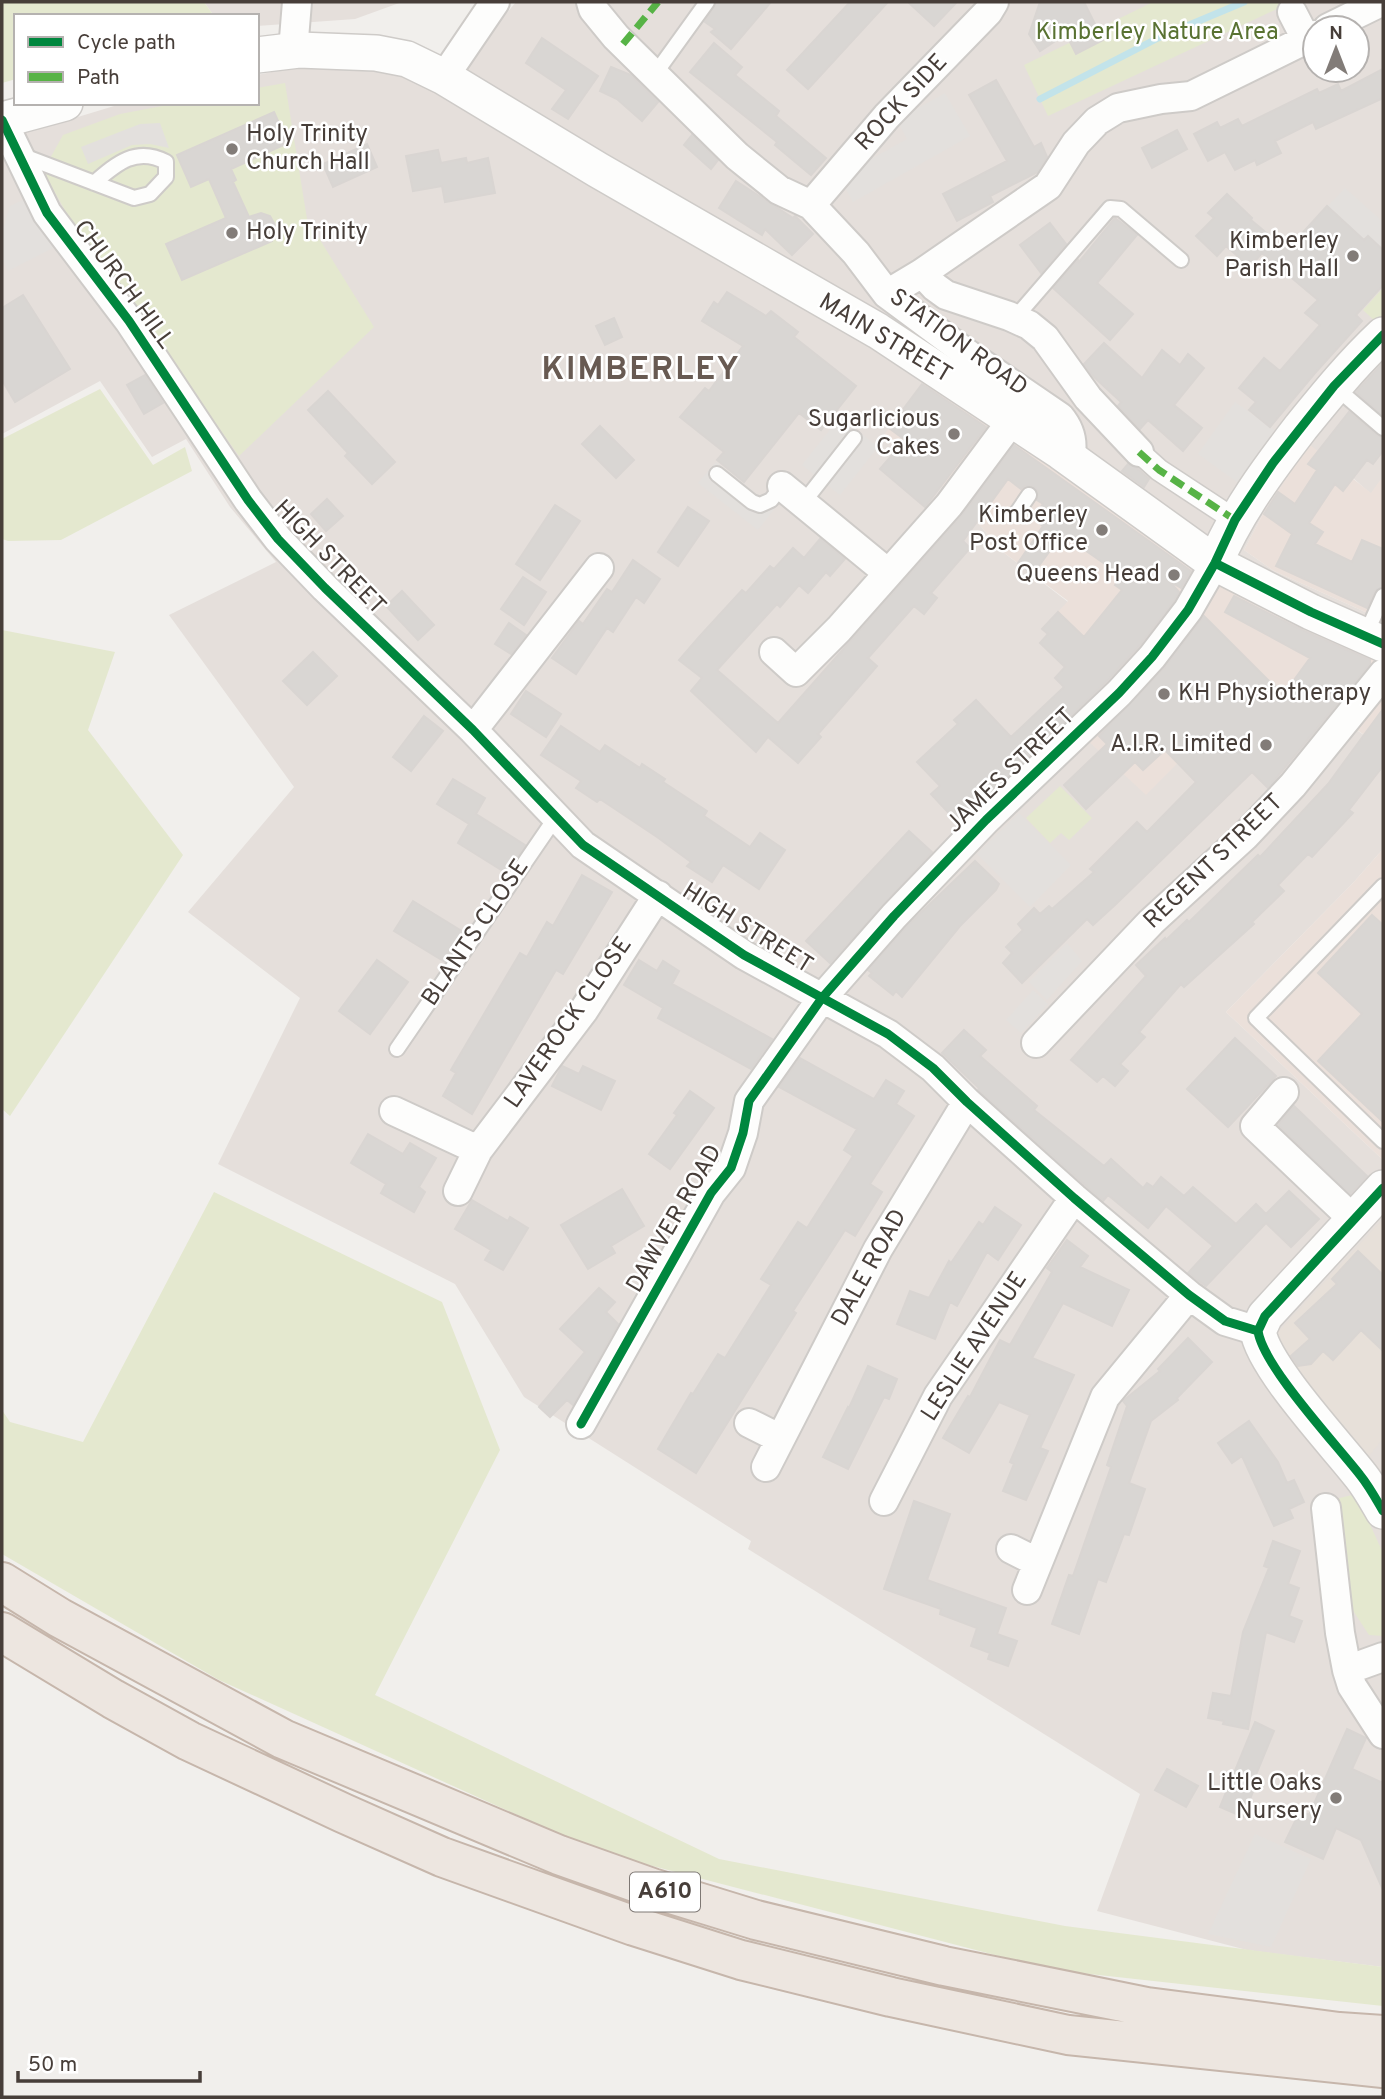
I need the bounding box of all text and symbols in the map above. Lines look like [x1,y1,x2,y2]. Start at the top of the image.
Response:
legend [14,14,259,105]
north arrow [1301,14,1371,84]
park label: Kimberley Nature Area [1035,18,1279,48]
text: N [1329,22,1343,46]
text: Cycle path [77,30,176,57]
street label: ROCK SIDE [849,48,955,158]
text: Path [77,65,120,92]
place label: Holy Trinity Church Hall [246,120,370,178]
marker: Holy Trinity Church Hall [224,141,240,157]
street label: CHURCH HILL [66,215,180,355]
place label: Holy Trinity [246,218,368,248]
marker: Holy Trinity [224,225,240,241]
place label: Kimberley Parish Hall [1224,227,1339,285]
marker: Kimberley Parish Hall [1345,248,1361,264]
street label: STATION ROAD [883,283,1033,403]
street label: MAIN STREET [813,287,957,391]
district label: KIMBERLEY [541,351,741,391]
place label: Sugarlicious Cakes [808,405,940,463]
marker: Sugarlicious Cakes [946,426,962,442]
street label: HIGH STREET [267,494,391,622]
place label: Kimberley Post Office [969,501,1088,559]
marker: Kimberley Post Office [1094,522,1110,538]
place label: Queens Head [1016,560,1160,590]
marker: Queens Head [1166,567,1182,583]
place label: KH Physiotherapy [1178,679,1371,709]
marker: KH Physiotherapy [1156,686,1172,702]
street label: JAMES STREET [940,702,1082,840]
place label: A.I.R. Limited [1110,730,1252,760]
marker: A.I.R. Limited [1258,737,1274,753]
street label: REGENT STREET [1138,788,1290,936]
street label: BLANTS CLOSE [416,854,536,1012]
street label: HIGH STREET [676,877,818,981]
street label: LAVEROCK CLOSE [499,931,639,1115]
street label: DAWVER ROAD [620,1140,730,1298]
street label: DALE ROAD [826,1204,914,1332]
street label: LESLIE AVENUE [915,1266,1035,1428]
place label: Little Oaks Nursery [1207,1769,1322,1827]
marker: Little Oaks Nursery [1328,1790,1344,1806]
road number: A610 [630,1872,700,1912]
scale bar [18,2039,200,2084]
text: 50 m [28,2052,77,2079]

